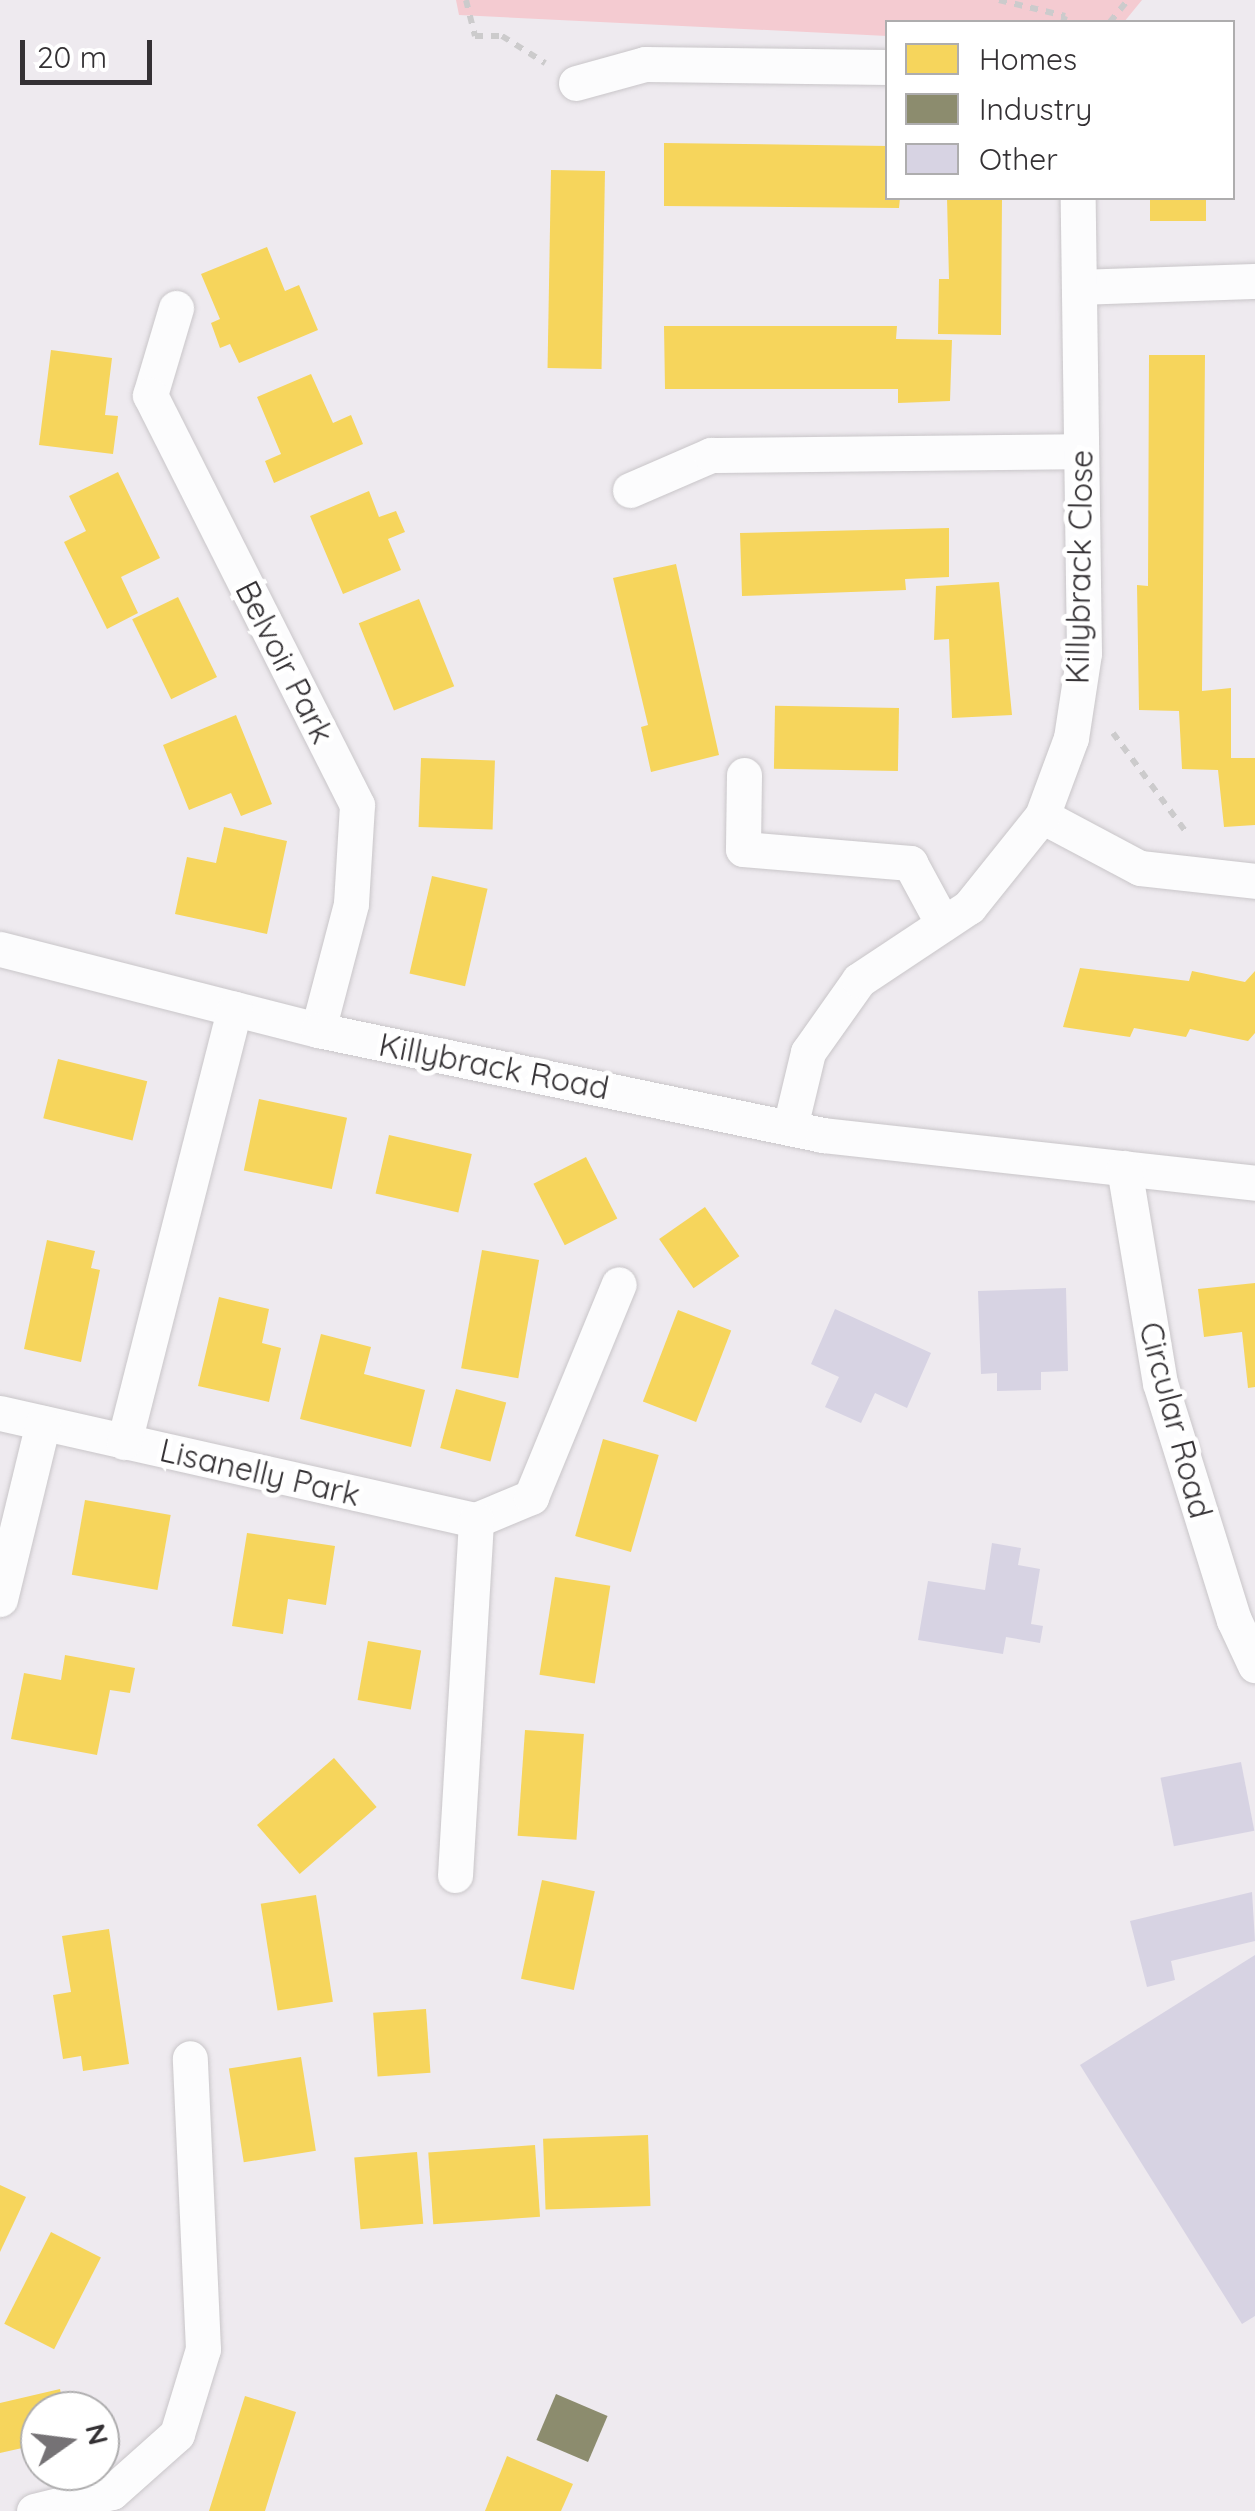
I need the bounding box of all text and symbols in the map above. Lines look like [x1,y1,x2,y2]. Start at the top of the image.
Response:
scale bar [25,20,158,82]
legend [885,20,1235,200]
text: 20 m [37,38,107,76]
text: Homes [979,40,1077,78]
text: Industry [979,90,1092,128]
text: Other [979,140,1058,178]
street label: Killybrack Close [1058,449,1100,685]
street label: Belvoir Park [228,574,342,750]
street label: Killybrack Road [376,1025,612,1107]
street label: Circular Road [1131,1318,1221,1522]
street label: Lisanelly Park [156,1430,364,1514]
north arrow [20,2391,120,2491]
text: N [78,2420,117,2448]

